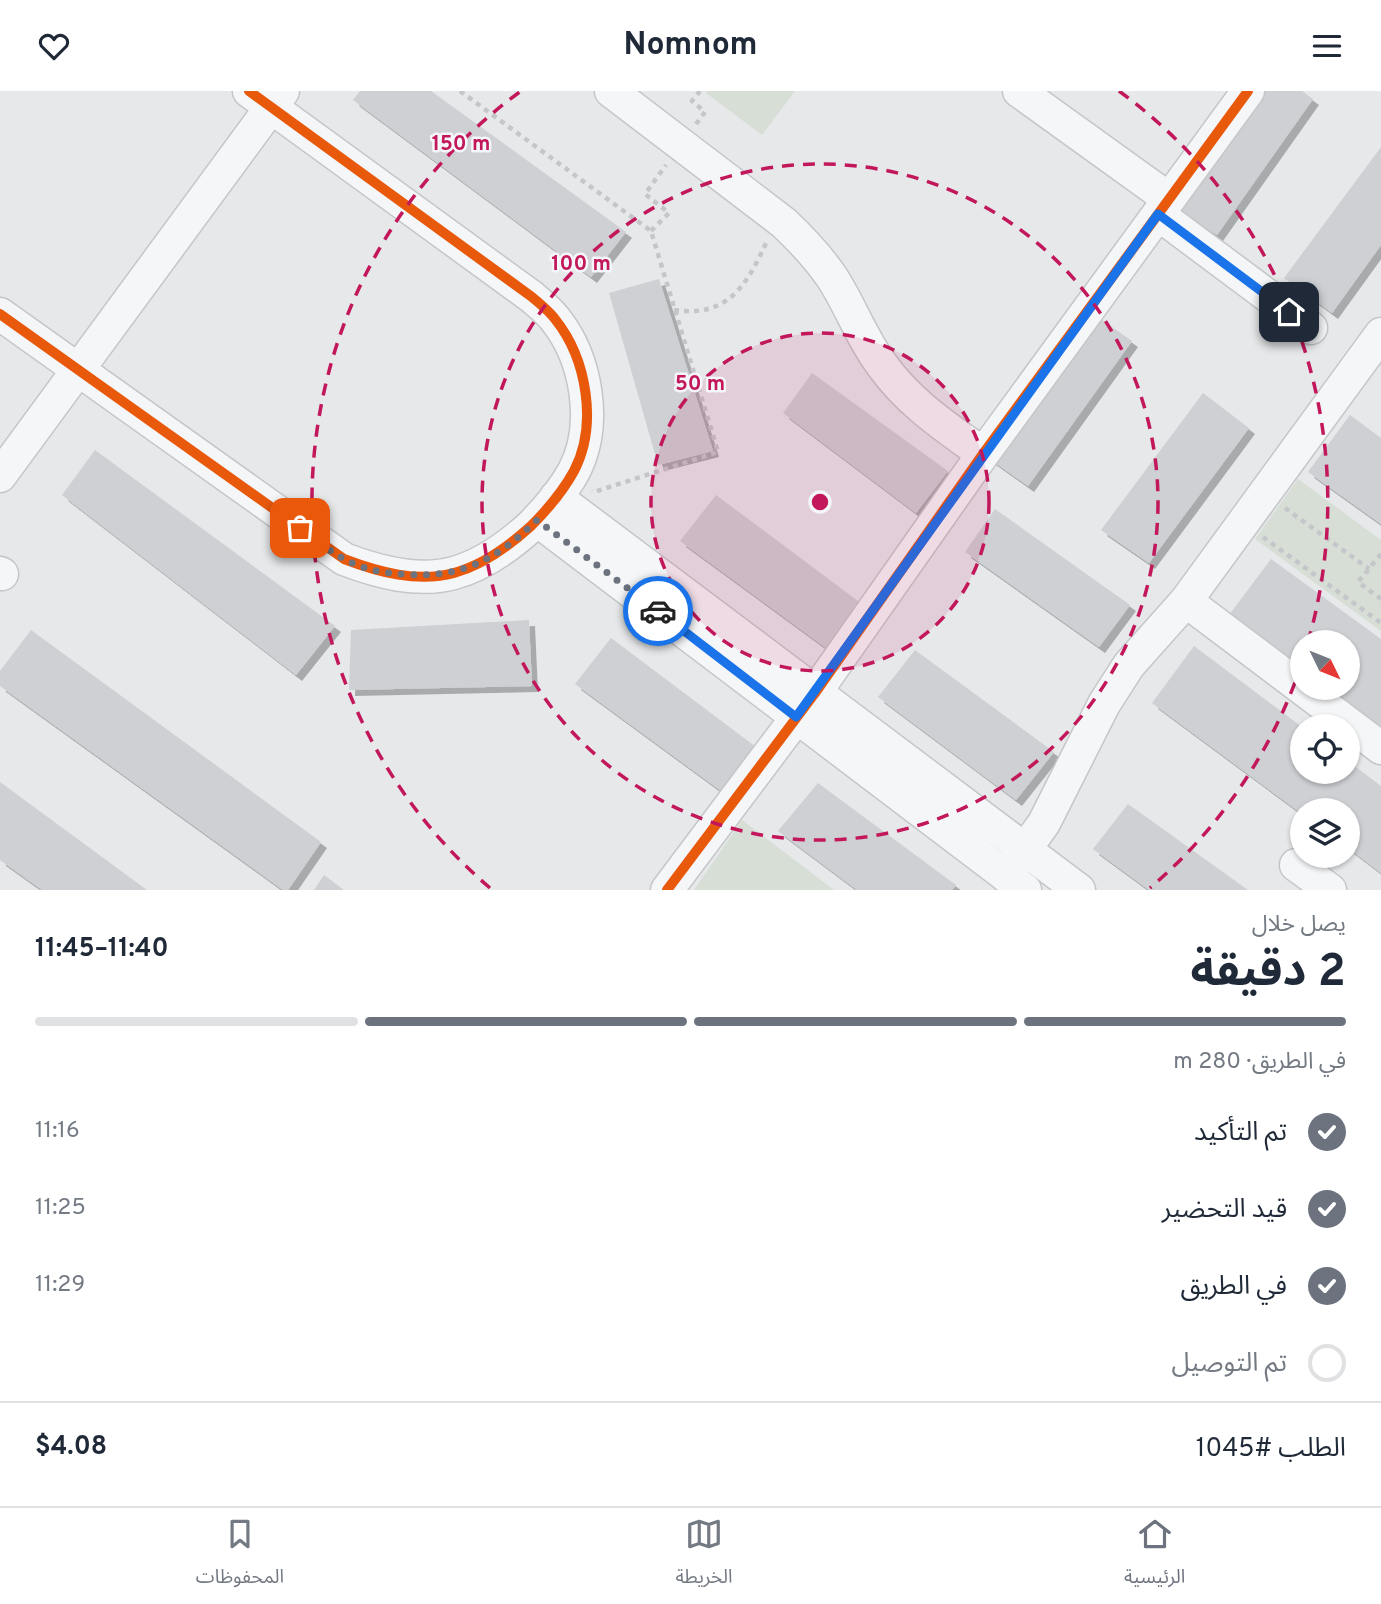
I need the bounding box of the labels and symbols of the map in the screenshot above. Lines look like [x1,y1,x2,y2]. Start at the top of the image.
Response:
text: 150 m [432,131,490,158]
text: 100 m [551,251,611,278]
pin [1259,282,1319,342]
text: 50 m [675,371,725,398]
centre of rings [808,490,832,514]
pin [270,498,330,558]
courier [623,576,693,646]
north arrow [1290,630,1360,700]

